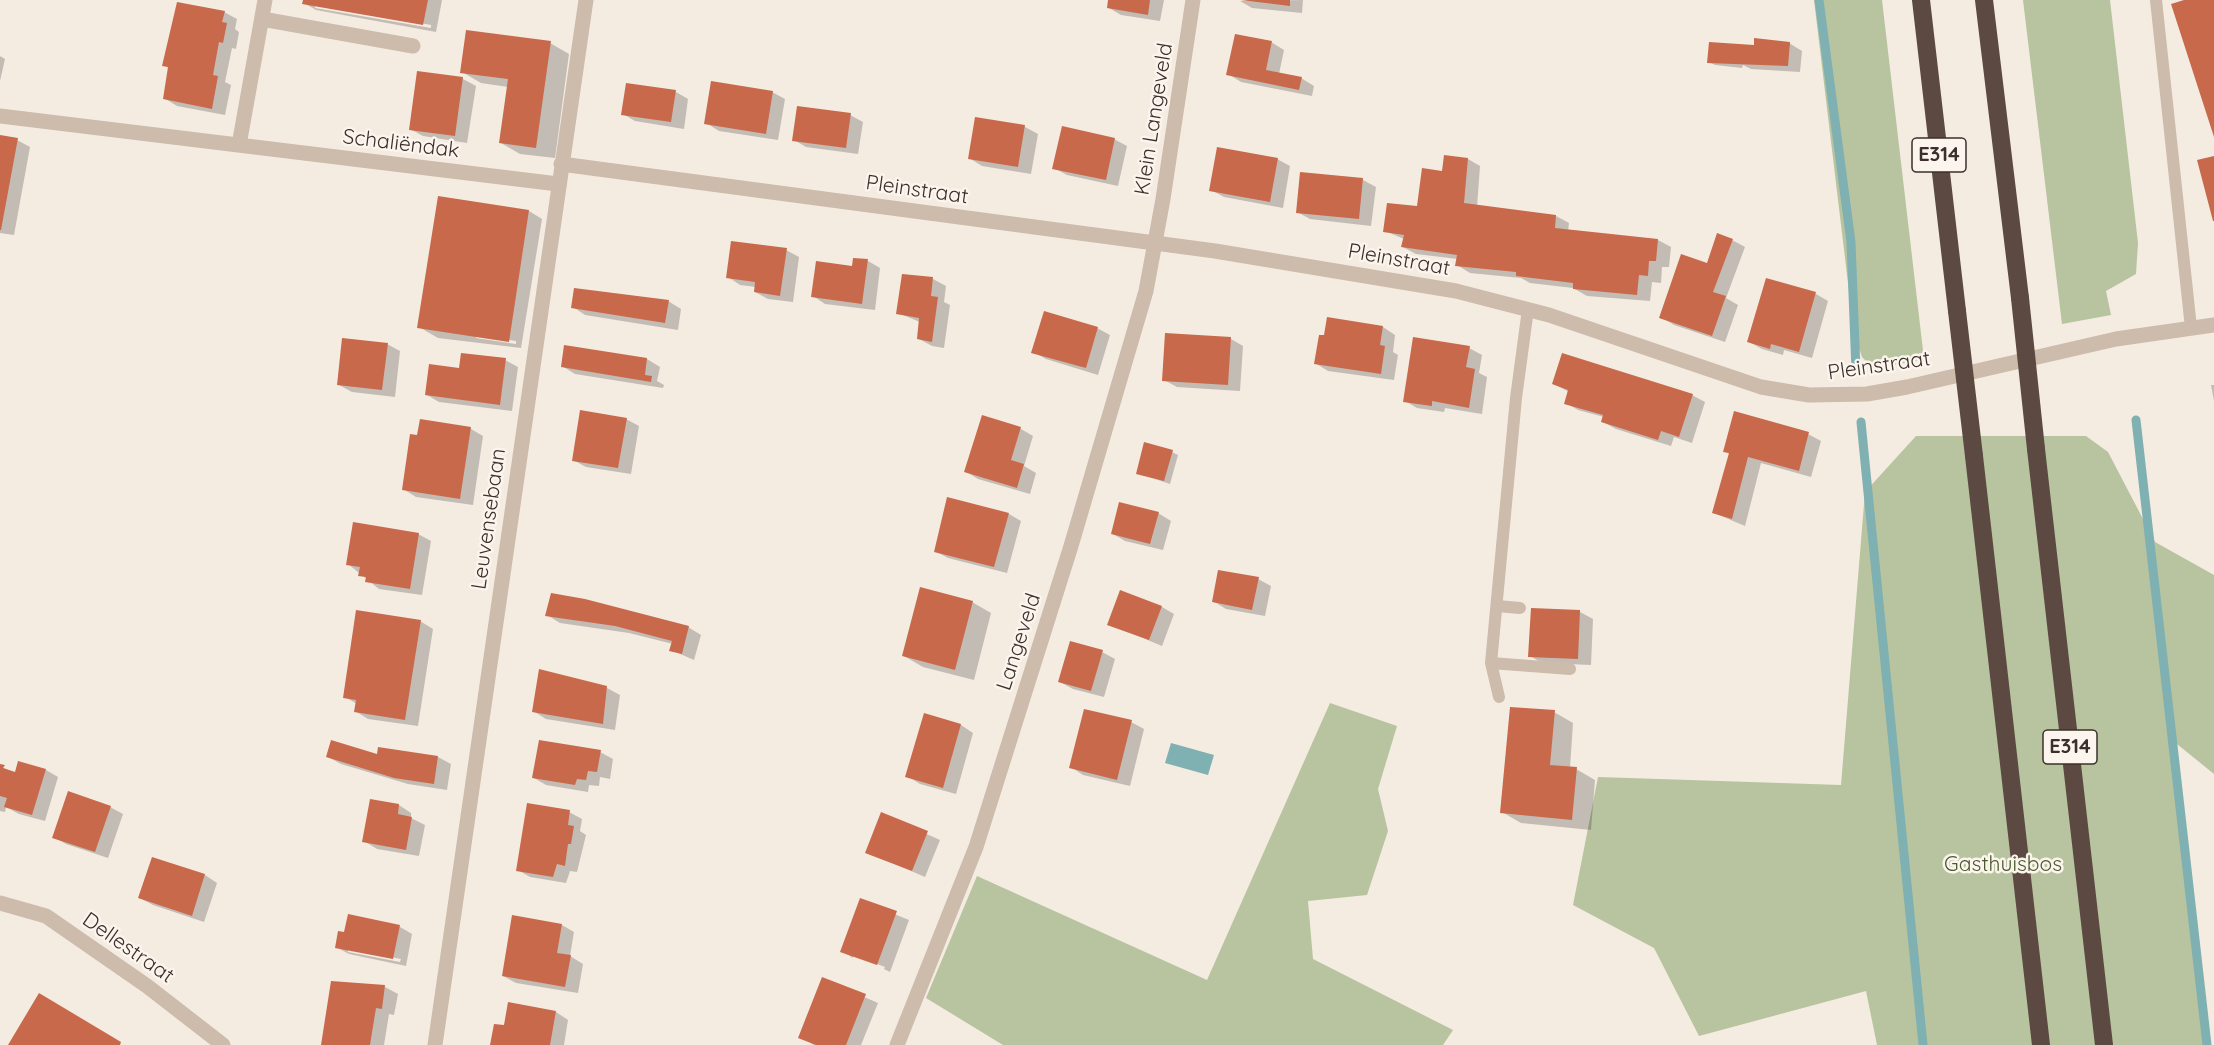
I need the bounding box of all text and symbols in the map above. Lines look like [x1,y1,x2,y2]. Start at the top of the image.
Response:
street label: Klein Langeveld [1130,41,1178,197]
street label: Schaliëndak [341,124,461,164]
road number: E314 [1912,138,1966,172]
street label: Pleinstraat [864,170,970,210]
street label: Pleinstraat [1346,239,1452,281]
street label: Pleinstraat [1826,346,1932,386]
street label: Leuvensebaan [467,447,511,591]
street label: Langeveld [991,590,1047,694]
road number: E314 [2043,730,2097,764]
park label: Gasthuisbos [1944,852,2062,878]
street label: Dellestraat [77,907,179,989]

